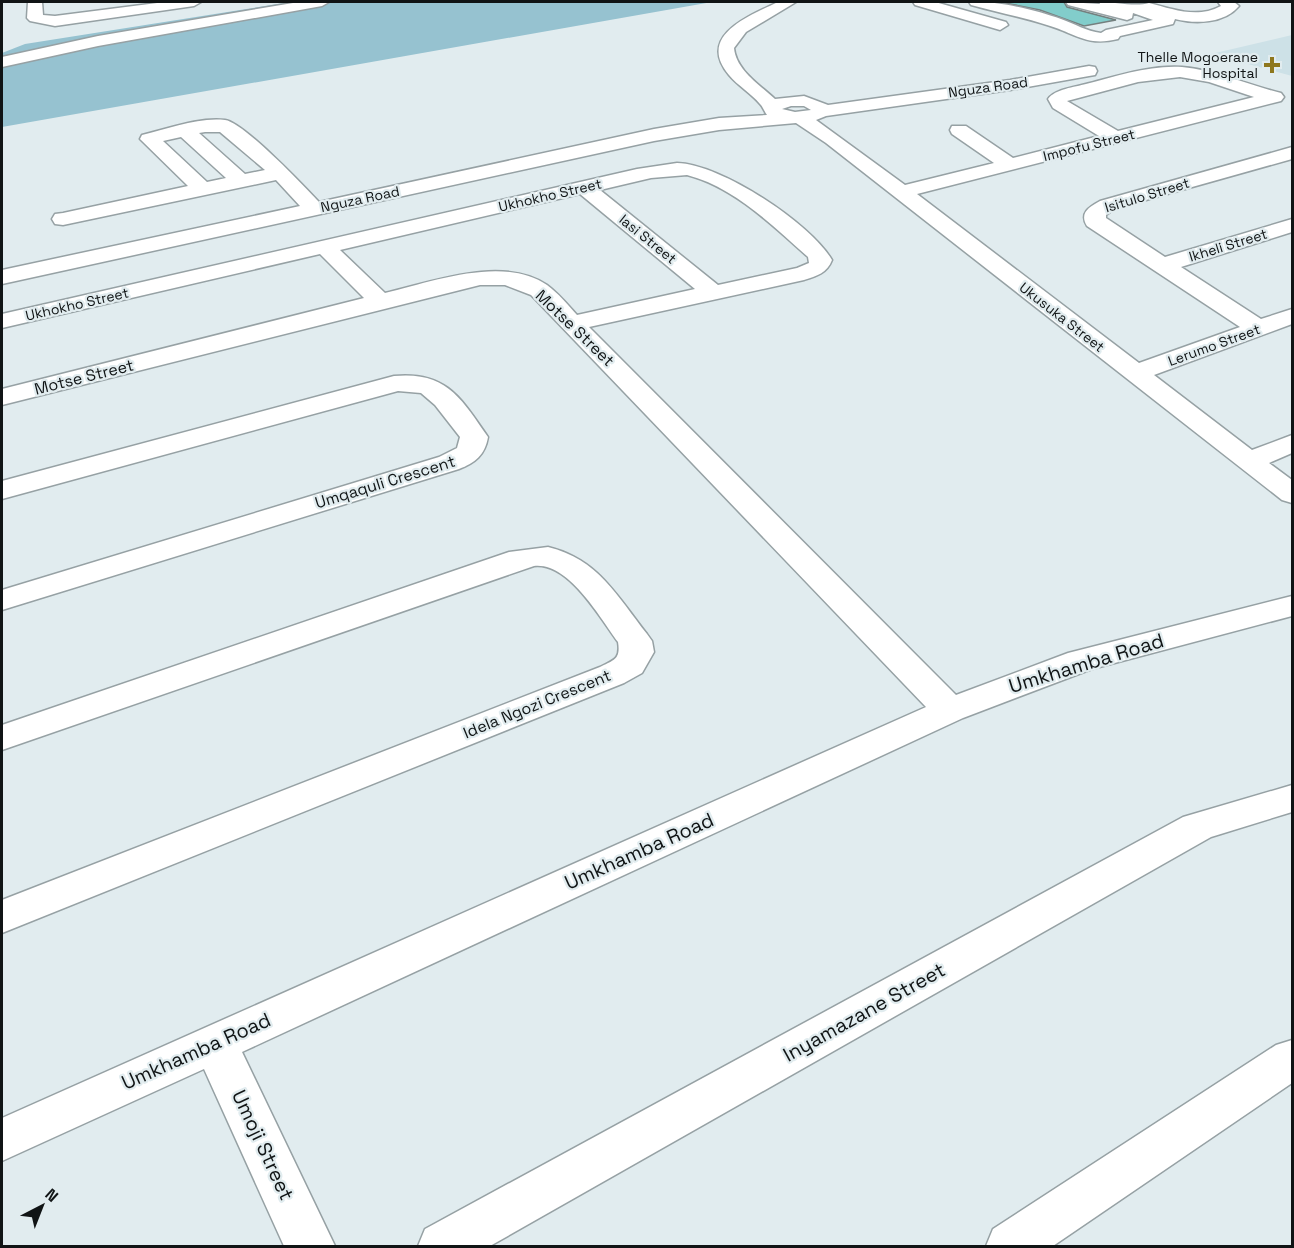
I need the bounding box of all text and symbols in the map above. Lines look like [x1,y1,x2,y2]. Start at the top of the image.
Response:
place label: Thelle Mogoerane Hospital [1138,48,1258,82]
marker: Thelle Mogoerane Hospital [1263,56,1281,74]
street label: Nguza Road [947,73,1029,101]
street label: Impofu Street [1041,125,1137,165]
street label: Ukhokho Street [497,174,603,216]
street label: Isitulo Street [1102,174,1192,216]
street label: Nguza Road [319,182,401,216]
street label: Iasi Street [616,210,680,268]
street label: Ikheli Street [1187,225,1269,265]
street label: Ukusuka Street [1016,278,1108,356]
street label: Ukhokho Street [24,283,130,325]
street label: Motse Street [531,285,619,371]
street label: Lerumo Street [1165,320,1263,370]
street label: Motse Street [32,355,136,399]
street label: Umqaquli Crescent [312,451,458,513]
street label: Umkhamba Road [1005,627,1167,699]
street label: Idela Ngozi Crescent [460,665,614,743]
street label: Umkhamba Road [560,806,718,896]
street label: Inyamazane Street [778,957,950,1067]
street label: Umkhamba Road [117,1006,275,1096]
street label: Umoji Street [226,1086,300,1204]
north arrow [12,1176,72,1236]
text: N [41,1184,63,1207]

